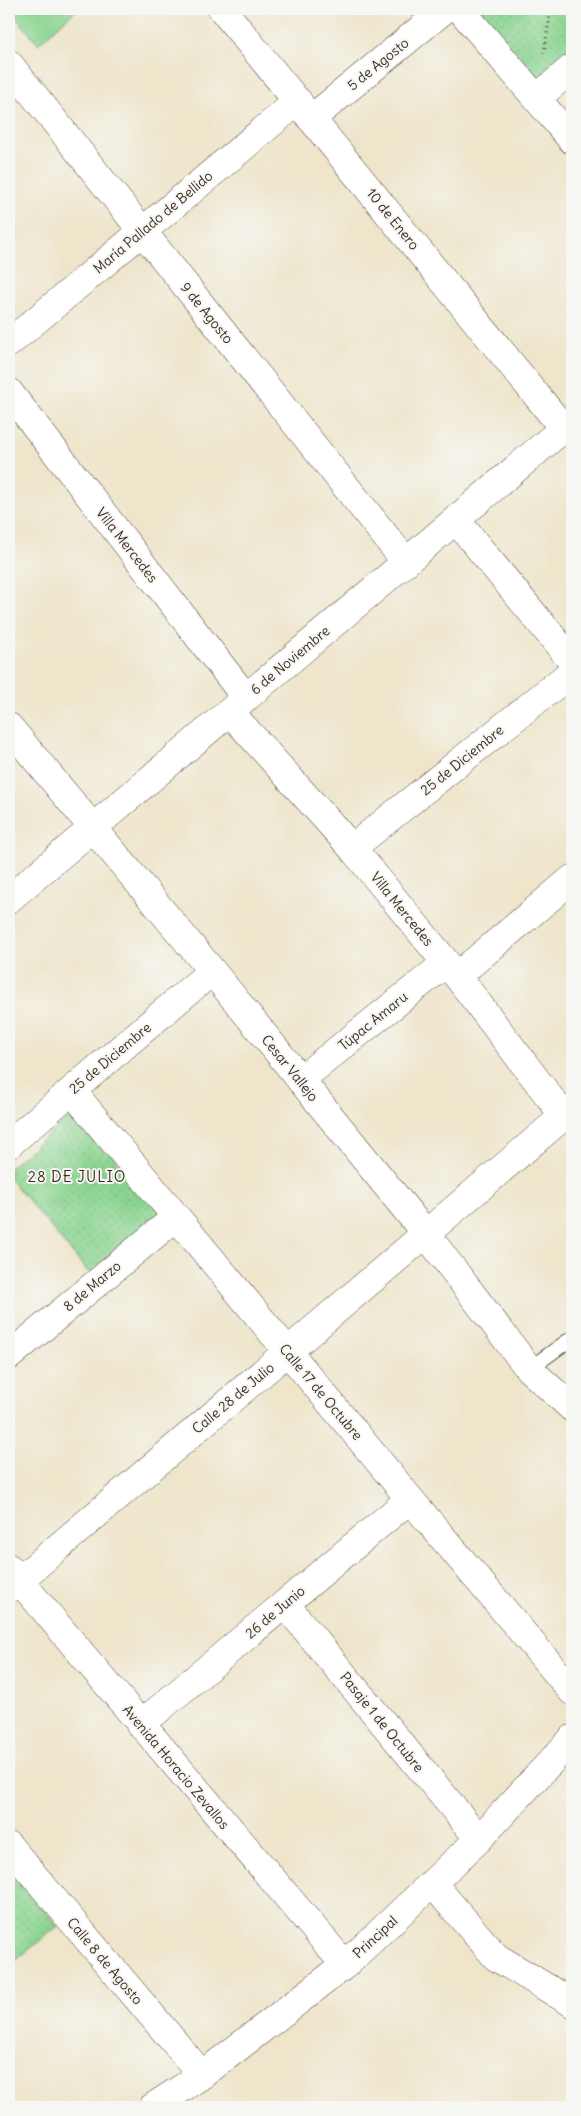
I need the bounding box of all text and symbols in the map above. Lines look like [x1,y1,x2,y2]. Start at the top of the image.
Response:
street label: 5 de Agosto [344,34,413,94]
street label: María Pallado de Bellido [90,167,216,277]
street label: 10 de Enero [363,184,423,254]
street label: 9 de Agosto [177,279,237,348]
street label: Villa Mercedes [92,504,162,586]
street label: 6 de Noviembre [247,622,333,698]
street label: 25 de Diciembre [417,721,507,799]
street label: Villa Mercedes [367,868,437,950]
street label: Túpac Amaru [335,988,411,1054]
street label: 25 de Diciembre [65,1018,155,1098]
street label: Cesar Vallejo [258,1031,322,1105]
district label: 28 DE JULIO [28,1167,126,1186]
street label: 8 de Marzo [59,1257,125,1315]
street label: Calle 17 de Octubre [275,1340,367,1444]
street label: Calle 28 de Julio [188,1358,278,1438]
street label: 26 de Junio [241,1582,309,1642]
street label: Pasaje 1 de Octubre [336,1668,428,1776]
street label: Avenida Horacio Zevallos [119,1701,233,1833]
street label: Principal [349,1912,401,1962]
street label: Calle 8 de Agosto [63,1914,147,2008]

